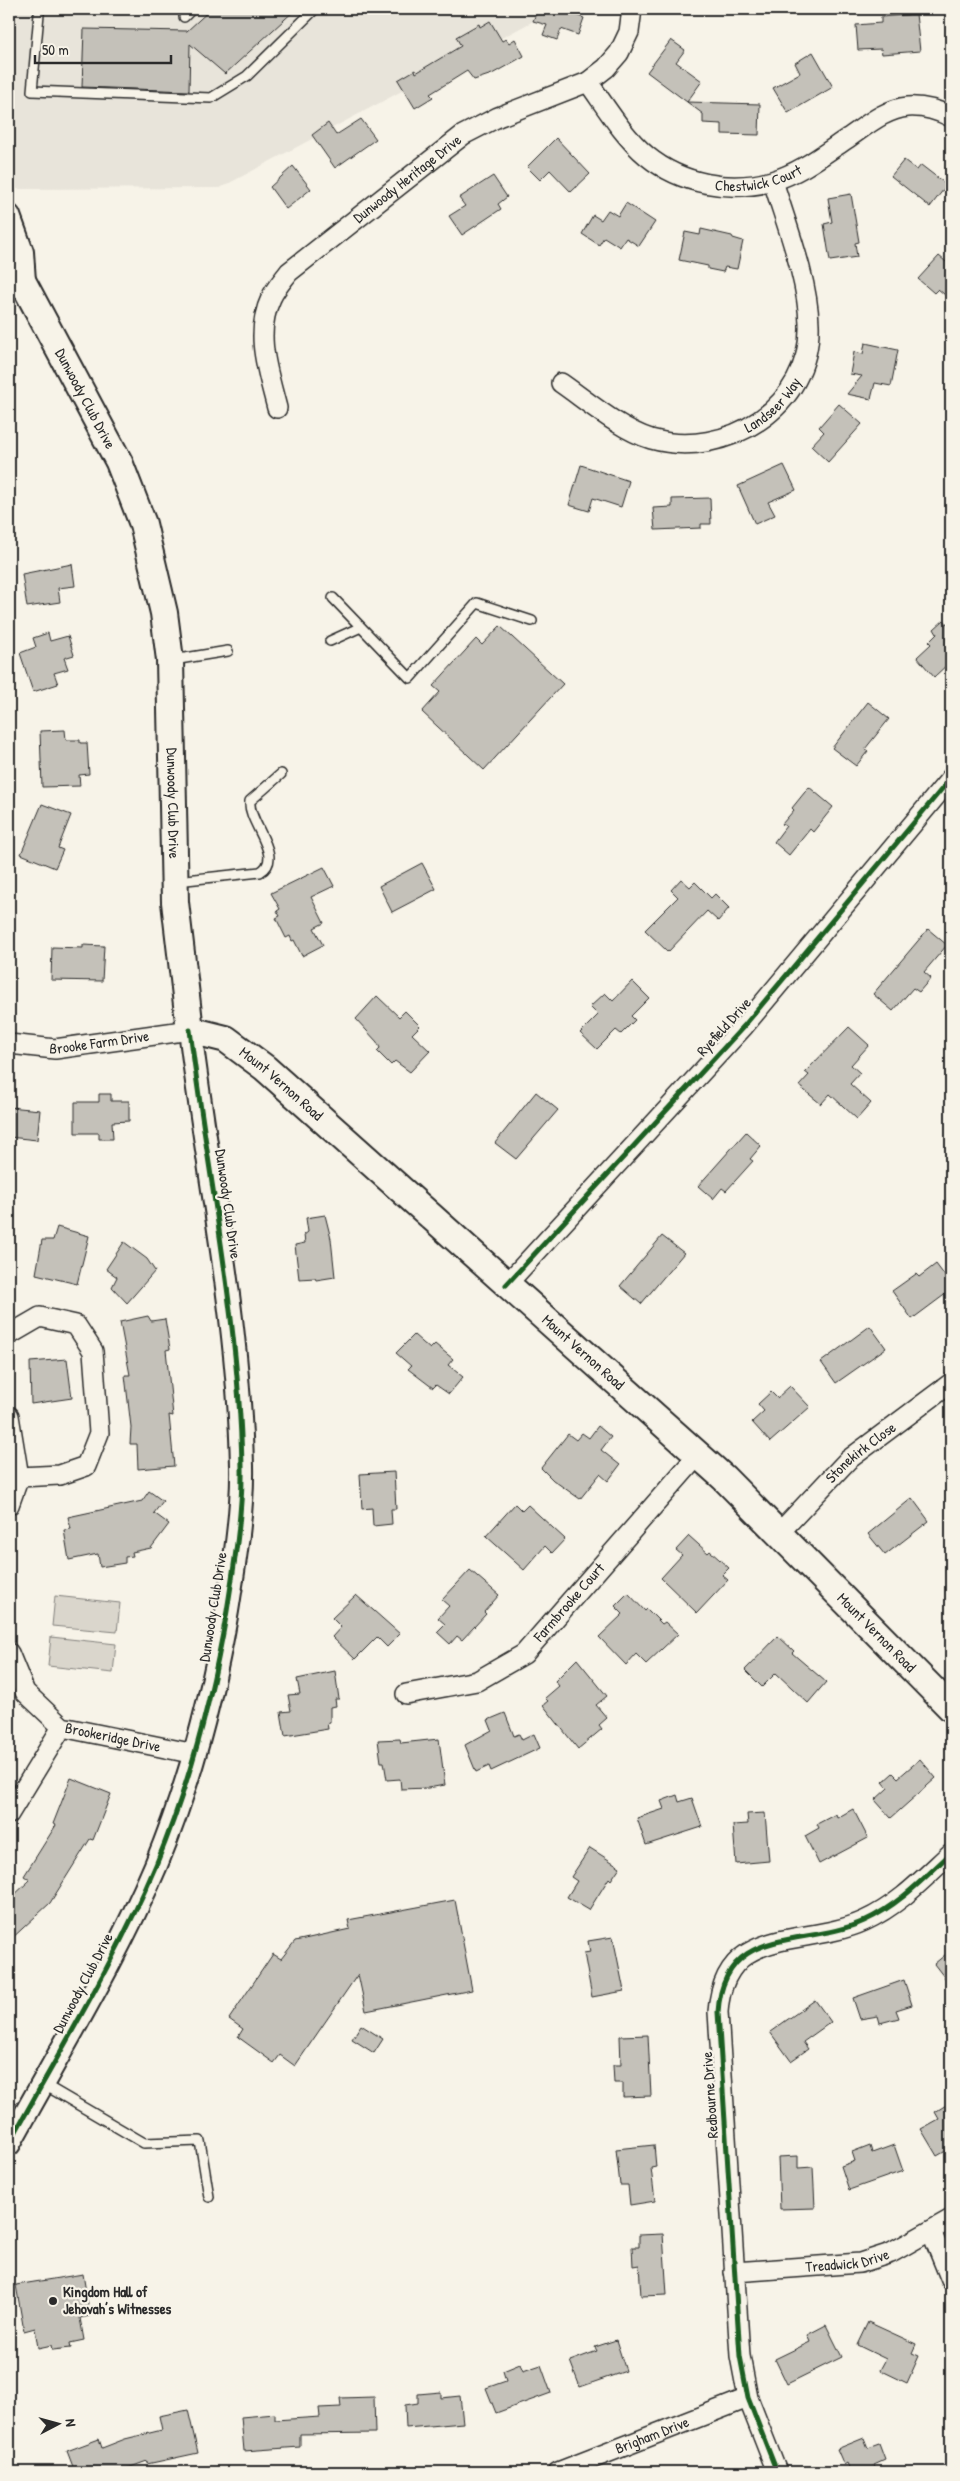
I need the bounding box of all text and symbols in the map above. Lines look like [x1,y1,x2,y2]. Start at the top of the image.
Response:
scale bar [35,32,171,64]
text: 50 m [42,39,69,60]
street label: Dunwoody Heritage Drive [349,129,466,228]
street label: Chestwick Court [714,159,806,196]
street label: Dunwoody Club Drive [50,345,121,453]
street label: Landseer Way [740,373,805,438]
street label: Dunwoody Club Drive [162,747,185,859]
street label: Ryefield Drive [692,993,756,1061]
street label: Brooke Farm Drive [48,1025,150,1059]
street label: Mount Vernon Road [235,1042,328,1125]
street label: Dunwoody Club Drive [210,1148,247,1260]
street label: Mount Vernon Road [538,1309,629,1394]
street label: Stonekirk Close [820,1417,900,1488]
street label: Dunwoody Club Drive [193,1551,232,1663]
street label: Farmbrooke Court [528,1557,610,1647]
street label: Mount Vernon Road [833,1588,921,1677]
street label: Brookeridge Drive [63,1717,163,1757]
street label: Dunwoody Club Drive [47,1929,118,2037]
street label: Redbourne Drive [696,2051,723,2139]
street label: Treadwick Drive [805,2243,892,2277]
place label: Kingdom Hall of Jehovah’s Witnesses [63,2281,172,2319]
marker: Kingdom Hall of Jehovah’s Witnesses [47,2295,59,2307]
north arrow [32,2398,82,2448]
street label: Brigham Drive [612,2411,692,2459]
text: N [62,2418,81,2428]

